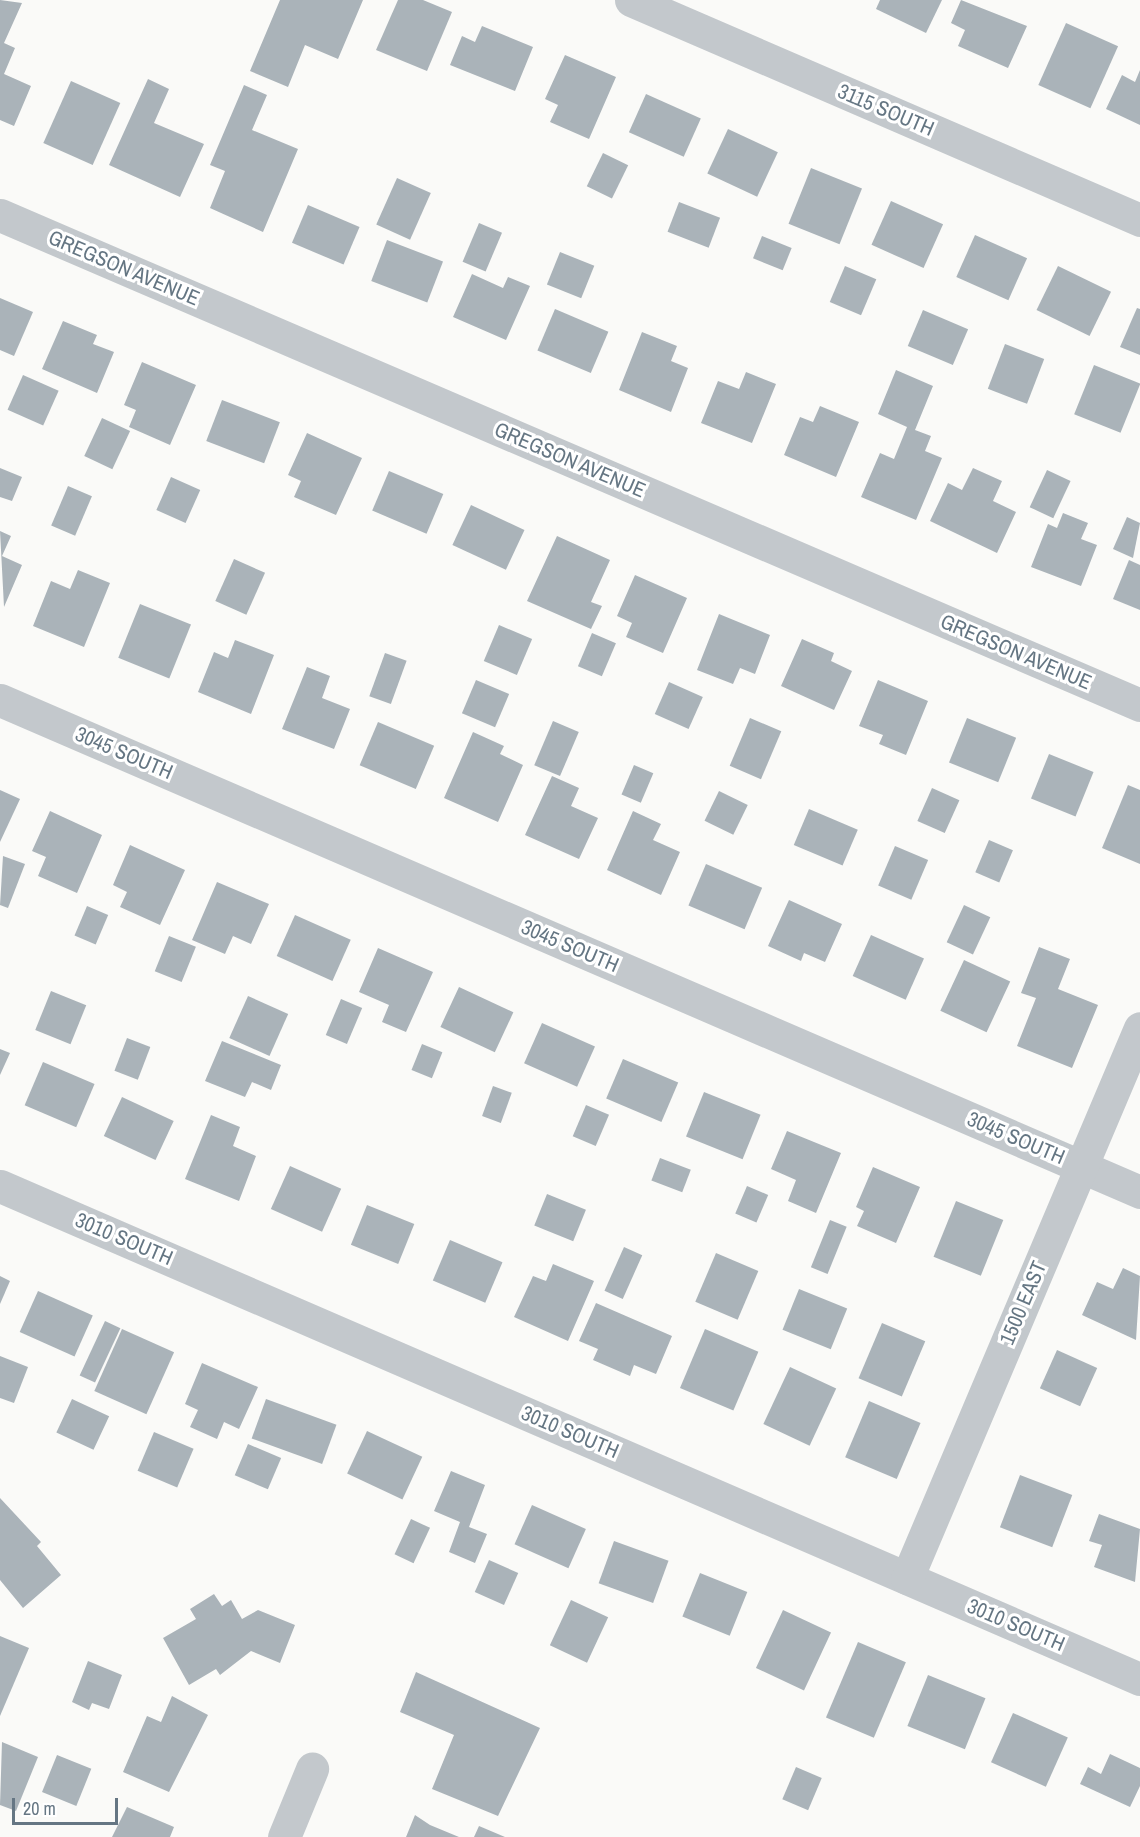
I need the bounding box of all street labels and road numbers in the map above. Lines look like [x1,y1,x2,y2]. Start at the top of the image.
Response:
street label: 3115 SOUTH [834,78,938,142]
street label: GREGSON AVENUE [44,225,204,311]
street label: GREGSON AVENUE [490,417,650,503]
street label: GREGSON AVENUE [936,609,1096,695]
street label: 3045 SOUTH [72,721,176,785]
street label: 3045 SOUTH [518,914,622,978]
street label: 3045 SOUTH [964,1106,1068,1170]
street label: 3010 SOUTH [72,1207,176,1271]
street label: 1500 EAST [994,1258,1052,1348]
street label: 3010 SOUTH [518,1400,622,1464]
street label: 3010 SOUTH [964,1593,1068,1657]

